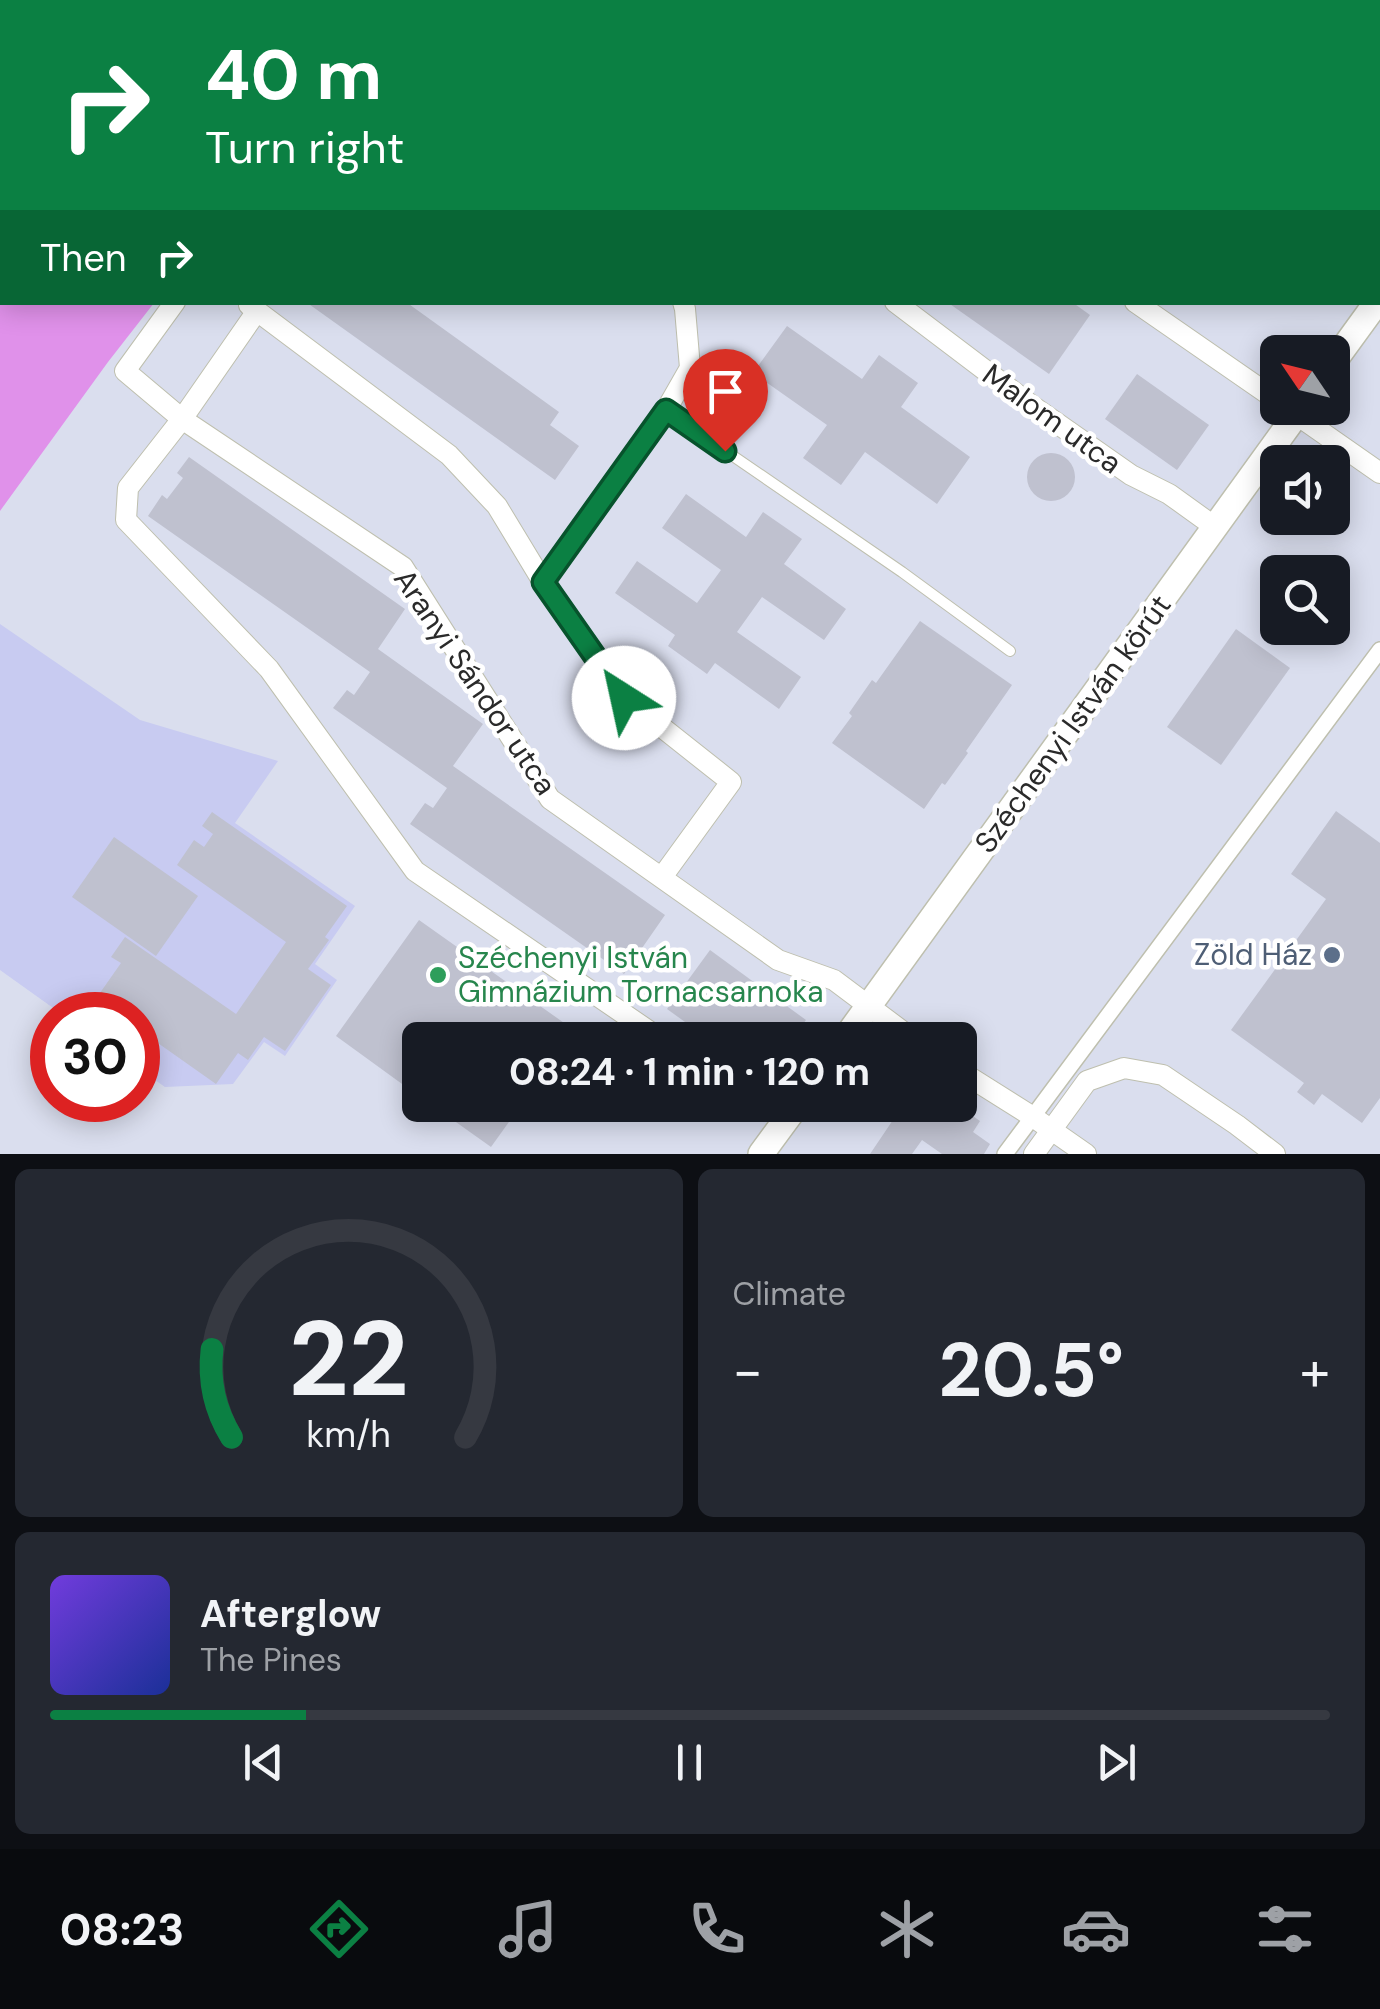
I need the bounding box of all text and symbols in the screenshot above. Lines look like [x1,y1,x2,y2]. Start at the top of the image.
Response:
text: 40 m [205,30,382,121]
icon: right [40,40,170,170]
text: Turn right [205,118,404,177]
icon: right [147,230,202,285]
text: Then [40,233,127,283]
north arrow [1260,335,1350,425]
map controls [1260,335,1350,645]
pin [683,349,768,452]
street label: Malom utca [975,355,1130,482]
icon: arrive [698,364,753,419]
button: sound [1260,445,1350,535]
button: search [1260,555,1350,645]
street label: Aranyi Sándor utca [385,561,566,802]
street label: Széchenyi István körút [966,587,1179,861]
position arrow [572,646,676,750]
place label: Zöld Ház [1194,935,1312,974]
place label: Széchenyi István Gimnázium Tornacsarnoka [458,938,824,1011]
marker: Zöld Ház [1321,944,1343,966]
marker: Széchenyi István Gimnázium Tornacsarnoka [427,964,449,986]
speed limit sign: 30 [30,992,160,1122]
text: 08:24 · 1 min · 120 m [509,1047,870,1097]
text: Climate [733,1273,846,1315]
text: 22 [289,1292,409,1427]
text: 20.5° [938,1322,1124,1419]
text: − [733,1335,763,1407]
text: + [1300,1335,1330,1407]
text: km/h [307,1412,391,1458]
text: Afterglow [200,1589,381,1639]
text: The Pines [200,1639,342,1681]
icon: previous [236,1735,291,1790]
icon: pause [662,1735,717,1790]
icon: next [1089,1735,1144,1790]
icon: directions [304,1894,374,1964]
icon: music [493,1894,563,1964]
icon: phone [682,1894,752,1964]
icon: climate [872,1894,942,1964]
icon: car [1061,1894,1131,1964]
icon: filters [1250,1894,1320,1964]
text: 08:23 [60,1900,184,1959]

